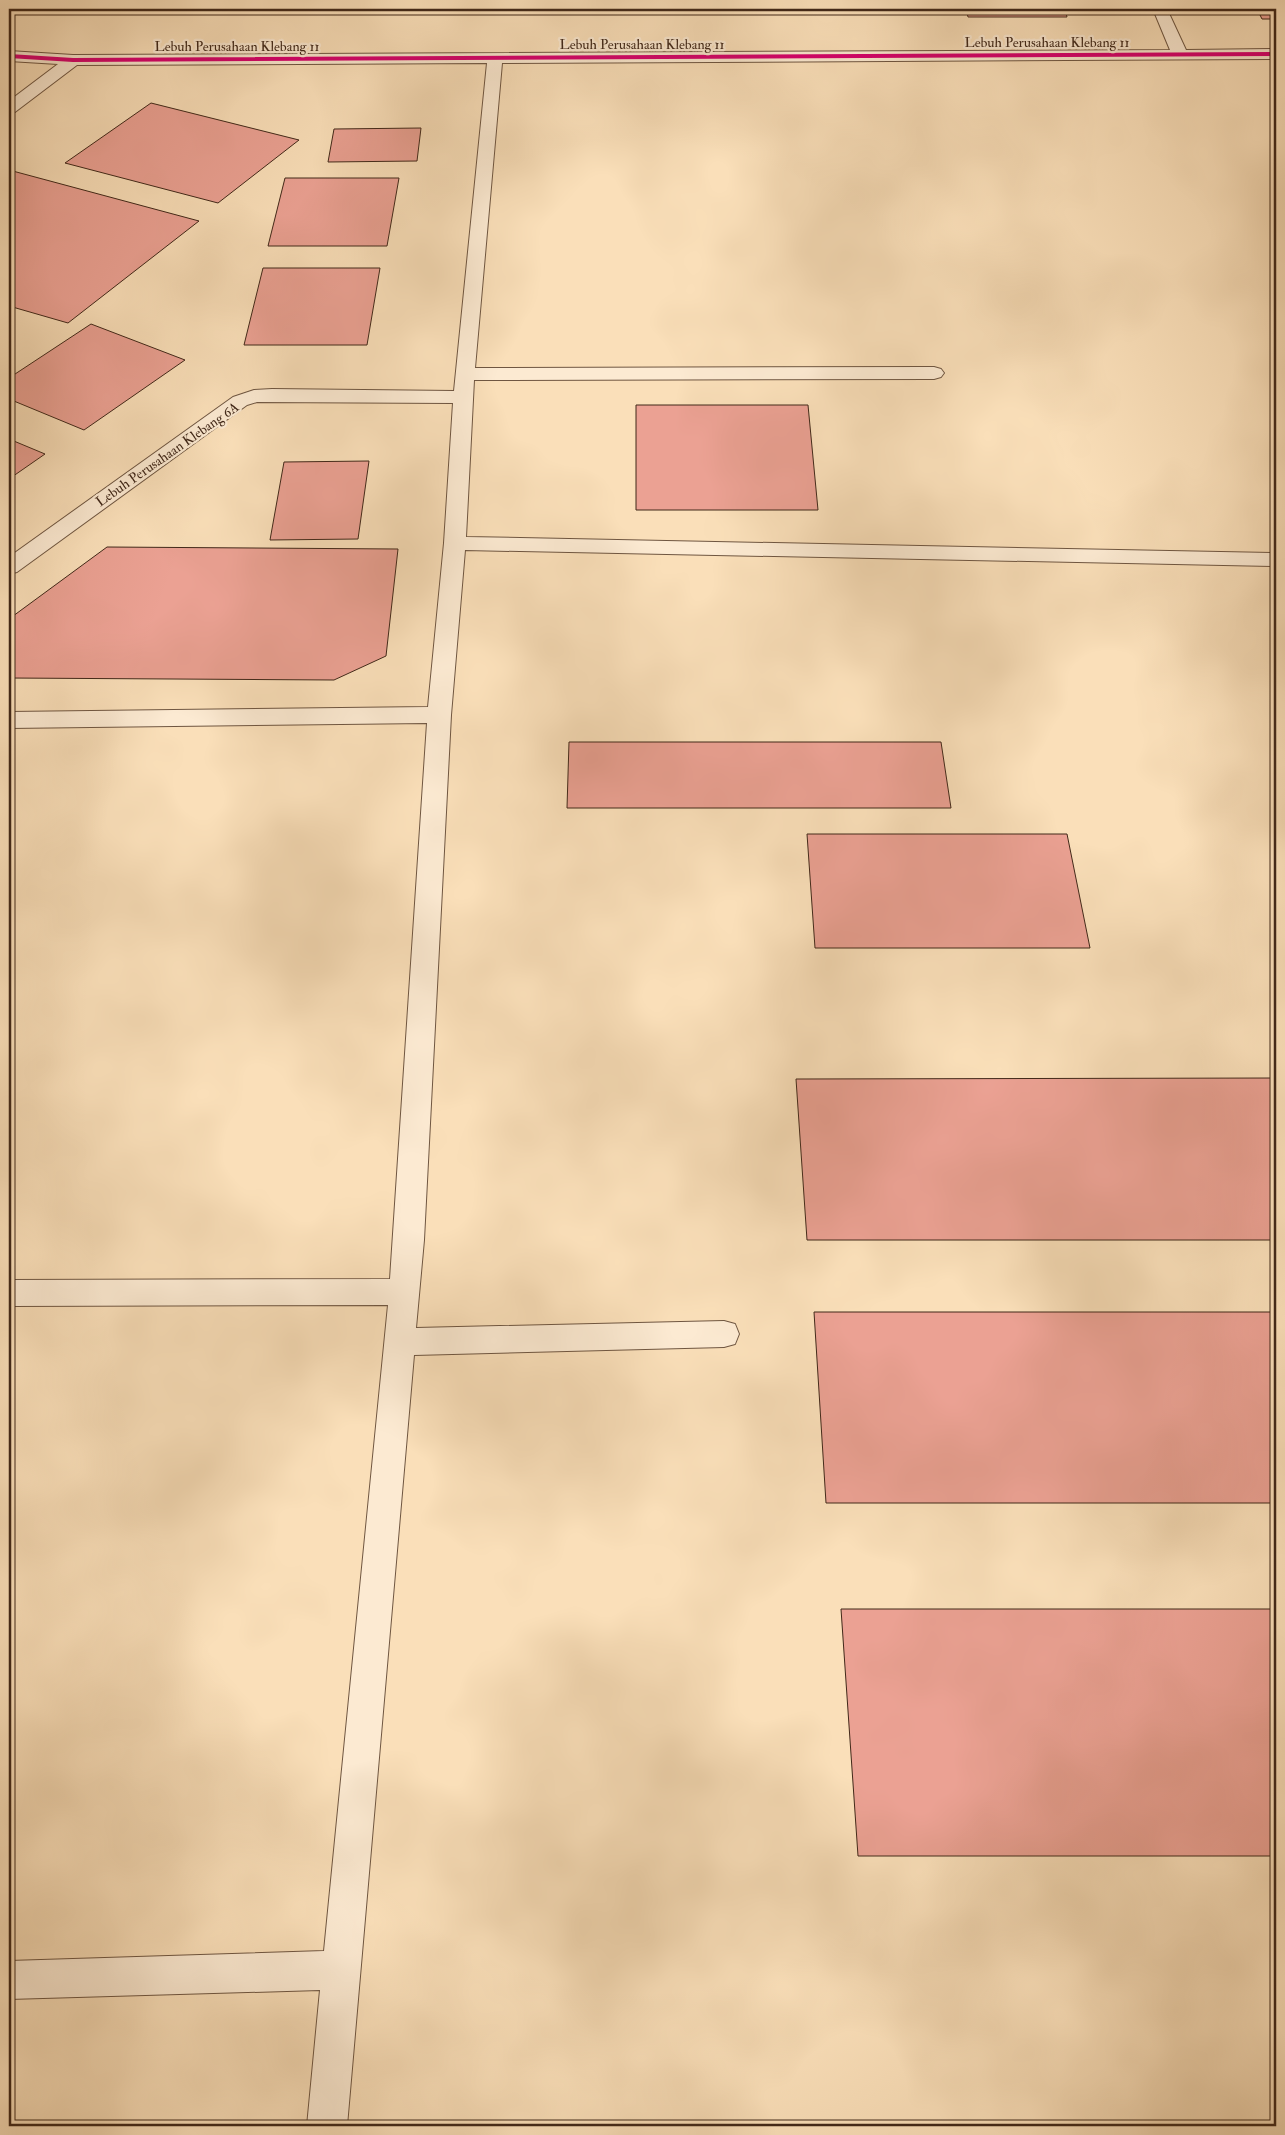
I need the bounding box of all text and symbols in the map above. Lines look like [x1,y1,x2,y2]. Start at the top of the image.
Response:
street label: Lebuh Perusahaan Klebang 11 [965,34,1129,51]
street label: Lebuh Perusahaan Klebang 11 [560,36,724,53]
street label: Lebuh Perusahaan Klebang 11 [155,38,319,55]
street label: Lebuh Perusahaan Klebang 6A [92,398,242,510]

